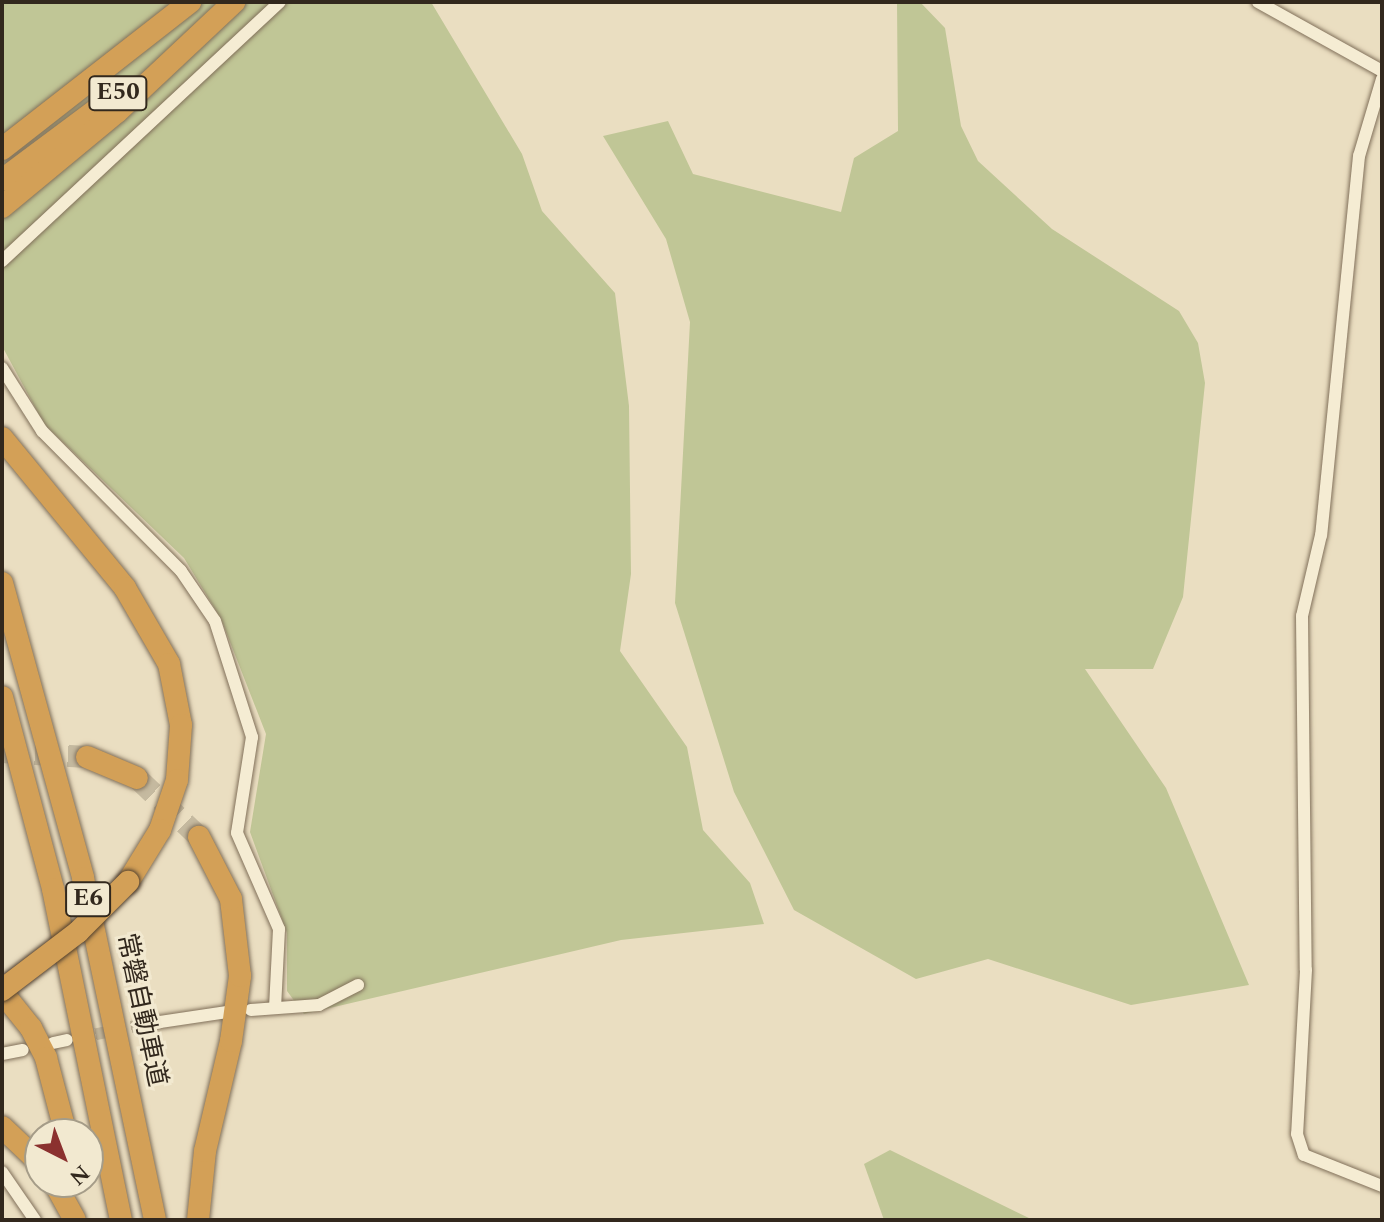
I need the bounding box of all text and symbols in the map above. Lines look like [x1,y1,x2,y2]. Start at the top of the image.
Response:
road number: E50 [88,73,148,113]
road number: E6 [64,879,112,919]
street label: 常磐自動車道 [110,930,172,1090]
north arrow [24,1118,104,1198]
text: N [61,1156,97,1193]

